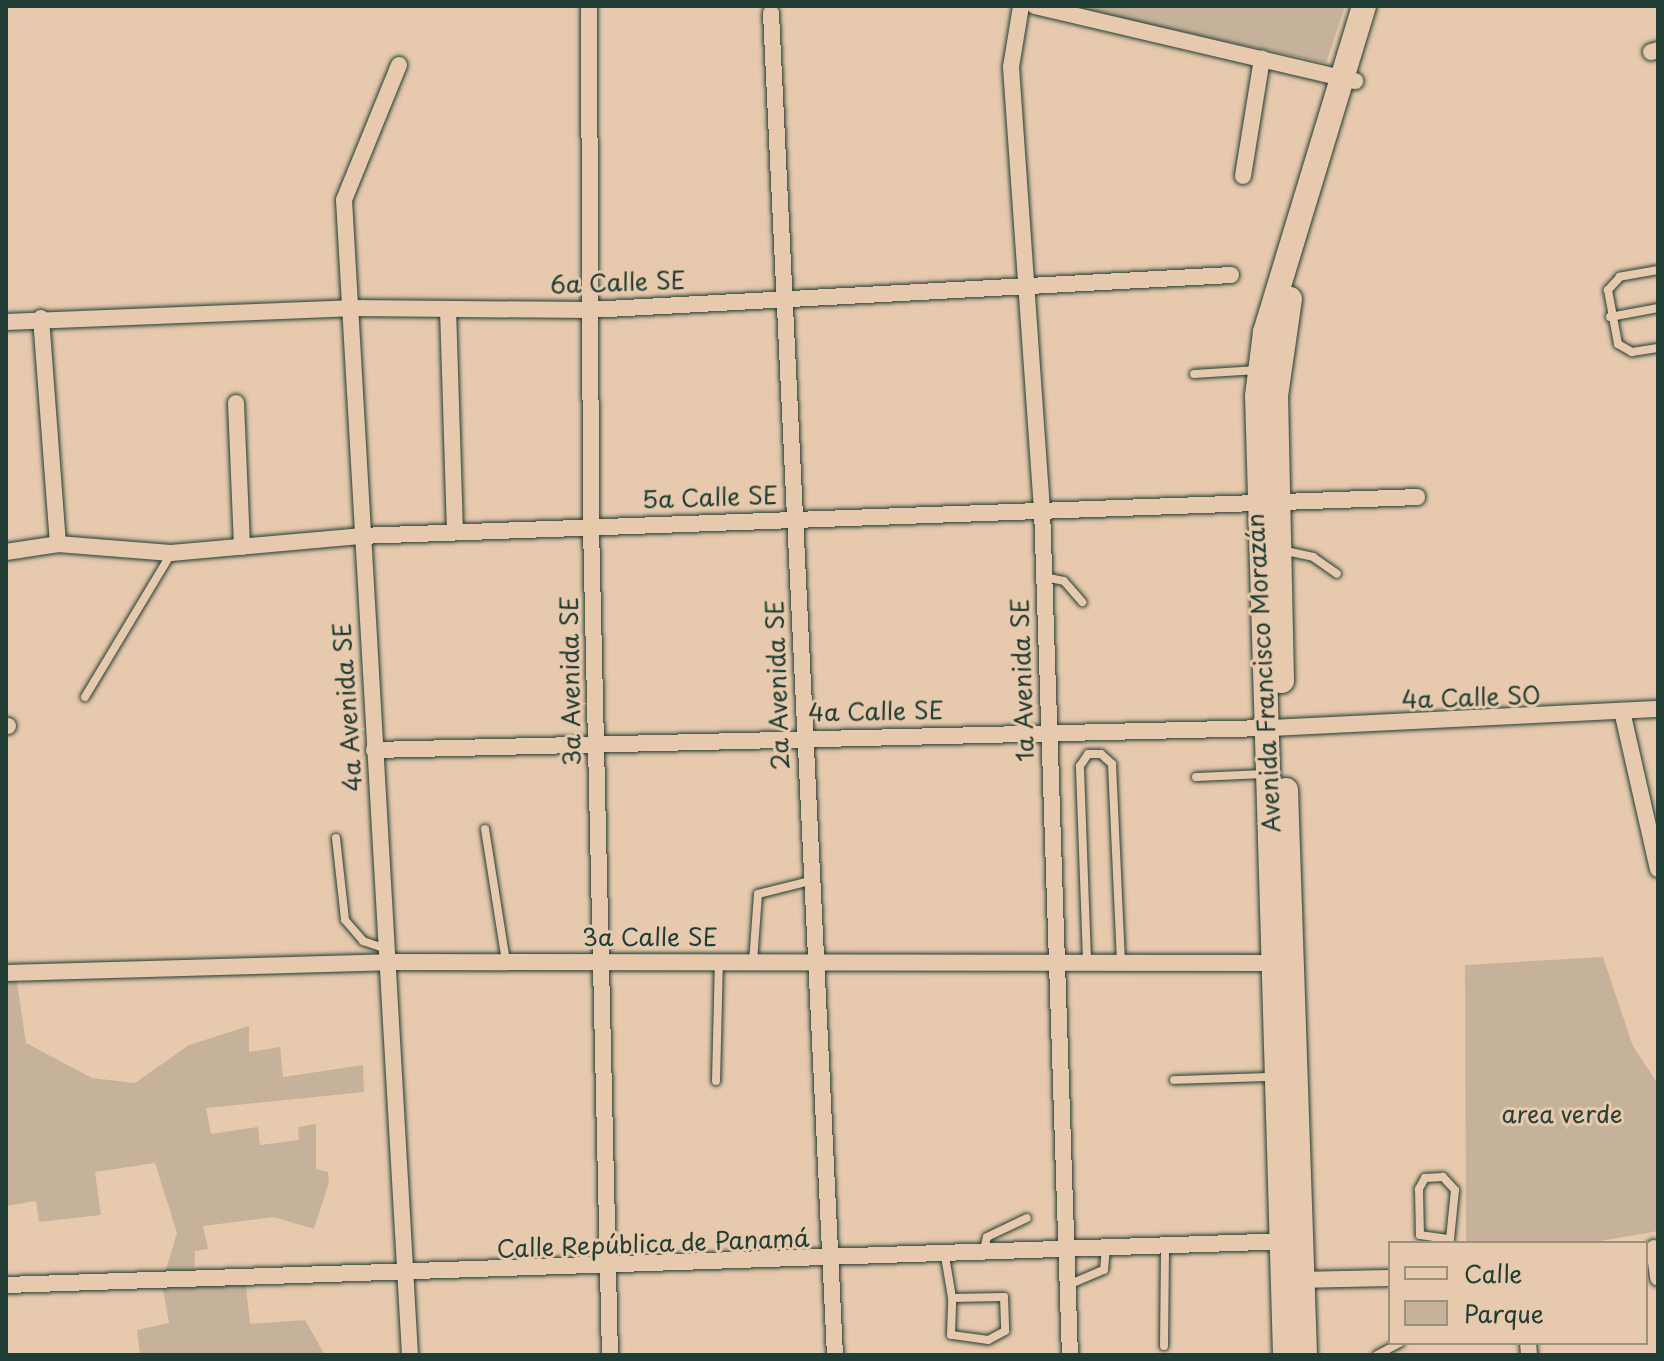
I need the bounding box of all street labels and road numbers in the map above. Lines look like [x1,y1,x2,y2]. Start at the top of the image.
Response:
street label: 6a Calle SE [550,265,686,299]
street label: 5a Calle SE [642,480,778,514]
street label: Avenida Francisco Morazán [1240,513,1286,833]
street label: 3a Avenida SE [554,597,586,765]
street label: 1a Avenida SE [1005,598,1039,762]
street label: 2a Avenida SE [760,600,794,770]
street label: 4a Avenida SE [327,622,367,792]
street label: 4a Calle SO [1401,680,1541,714]
street label: 4a Calle SE [808,695,944,727]
street label: 3a Calle SE [583,923,717,951]
street label: Calle República de Panamá [494,1223,812,1263]

